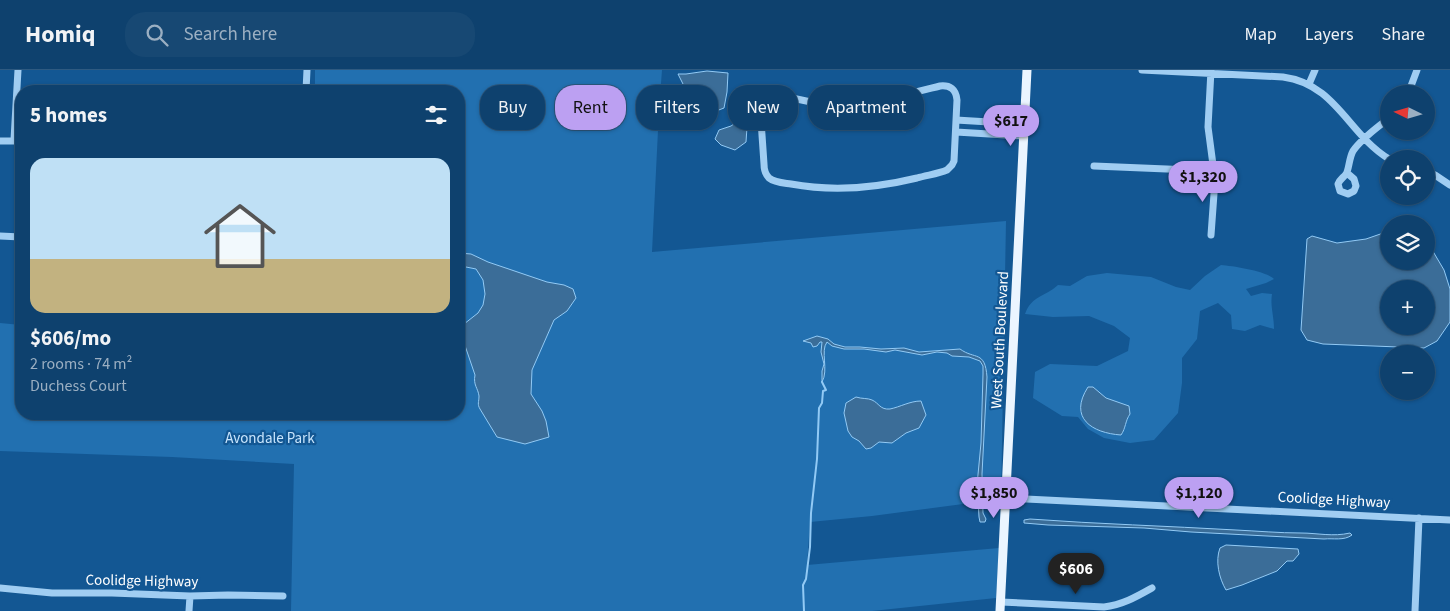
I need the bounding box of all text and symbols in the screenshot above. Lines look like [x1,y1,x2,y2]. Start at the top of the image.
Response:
search box [125,12,475,57]
text: Homiq [25,17,95,52]
icon: search [143,21,171,49]
text: Search here [183,21,277,48]
text: Map [1245,22,1277,47]
text: Layers [1305,22,1354,47]
text: Share [1382,22,1425,47]
chip: Buy [480,85,545,130]
chip: Rent [555,85,626,130]
chip: Filters [636,85,718,130]
chip: New [728,85,798,130]
chip: Apartment [808,85,924,130]
north arrow [1380,85,1435,140]
map controls [1380,85,1435,400]
text: 5 homes [30,100,107,130]
icon: filters [422,101,450,129]
pin: $617 [981,104,1041,147]
text: $617 [994,110,1028,132]
button: locate [1380,150,1435,205]
pin: $1,320 [1162,160,1244,203]
text: $1,320 [1179,166,1227,188]
icon: home [195,191,285,281]
button: layers [1380,215,1435,270]
street label: West South Boulevard [986,271,1014,409]
button: + [1380,280,1435,335]
text: $606/mo [30,323,111,353]
button: − [1380,345,1435,400]
text: 2 rooms · 74 m² [30,353,132,375]
text: Duchess Court [30,375,127,397]
park label: Avondale Park [225,428,315,449]
pin: $1,850 [953,476,1035,519]
pin: $1,120 [1158,476,1240,519]
text: $1,850 [970,482,1018,504]
text: $1,120 [1175,482,1223,504]
street label: Coolidge Highway [1277,487,1391,513]
pin: $606 [1046,552,1106,595]
text: $606 [1059,558,1093,580]
street label: Coolidge Highway [85,570,199,592]

